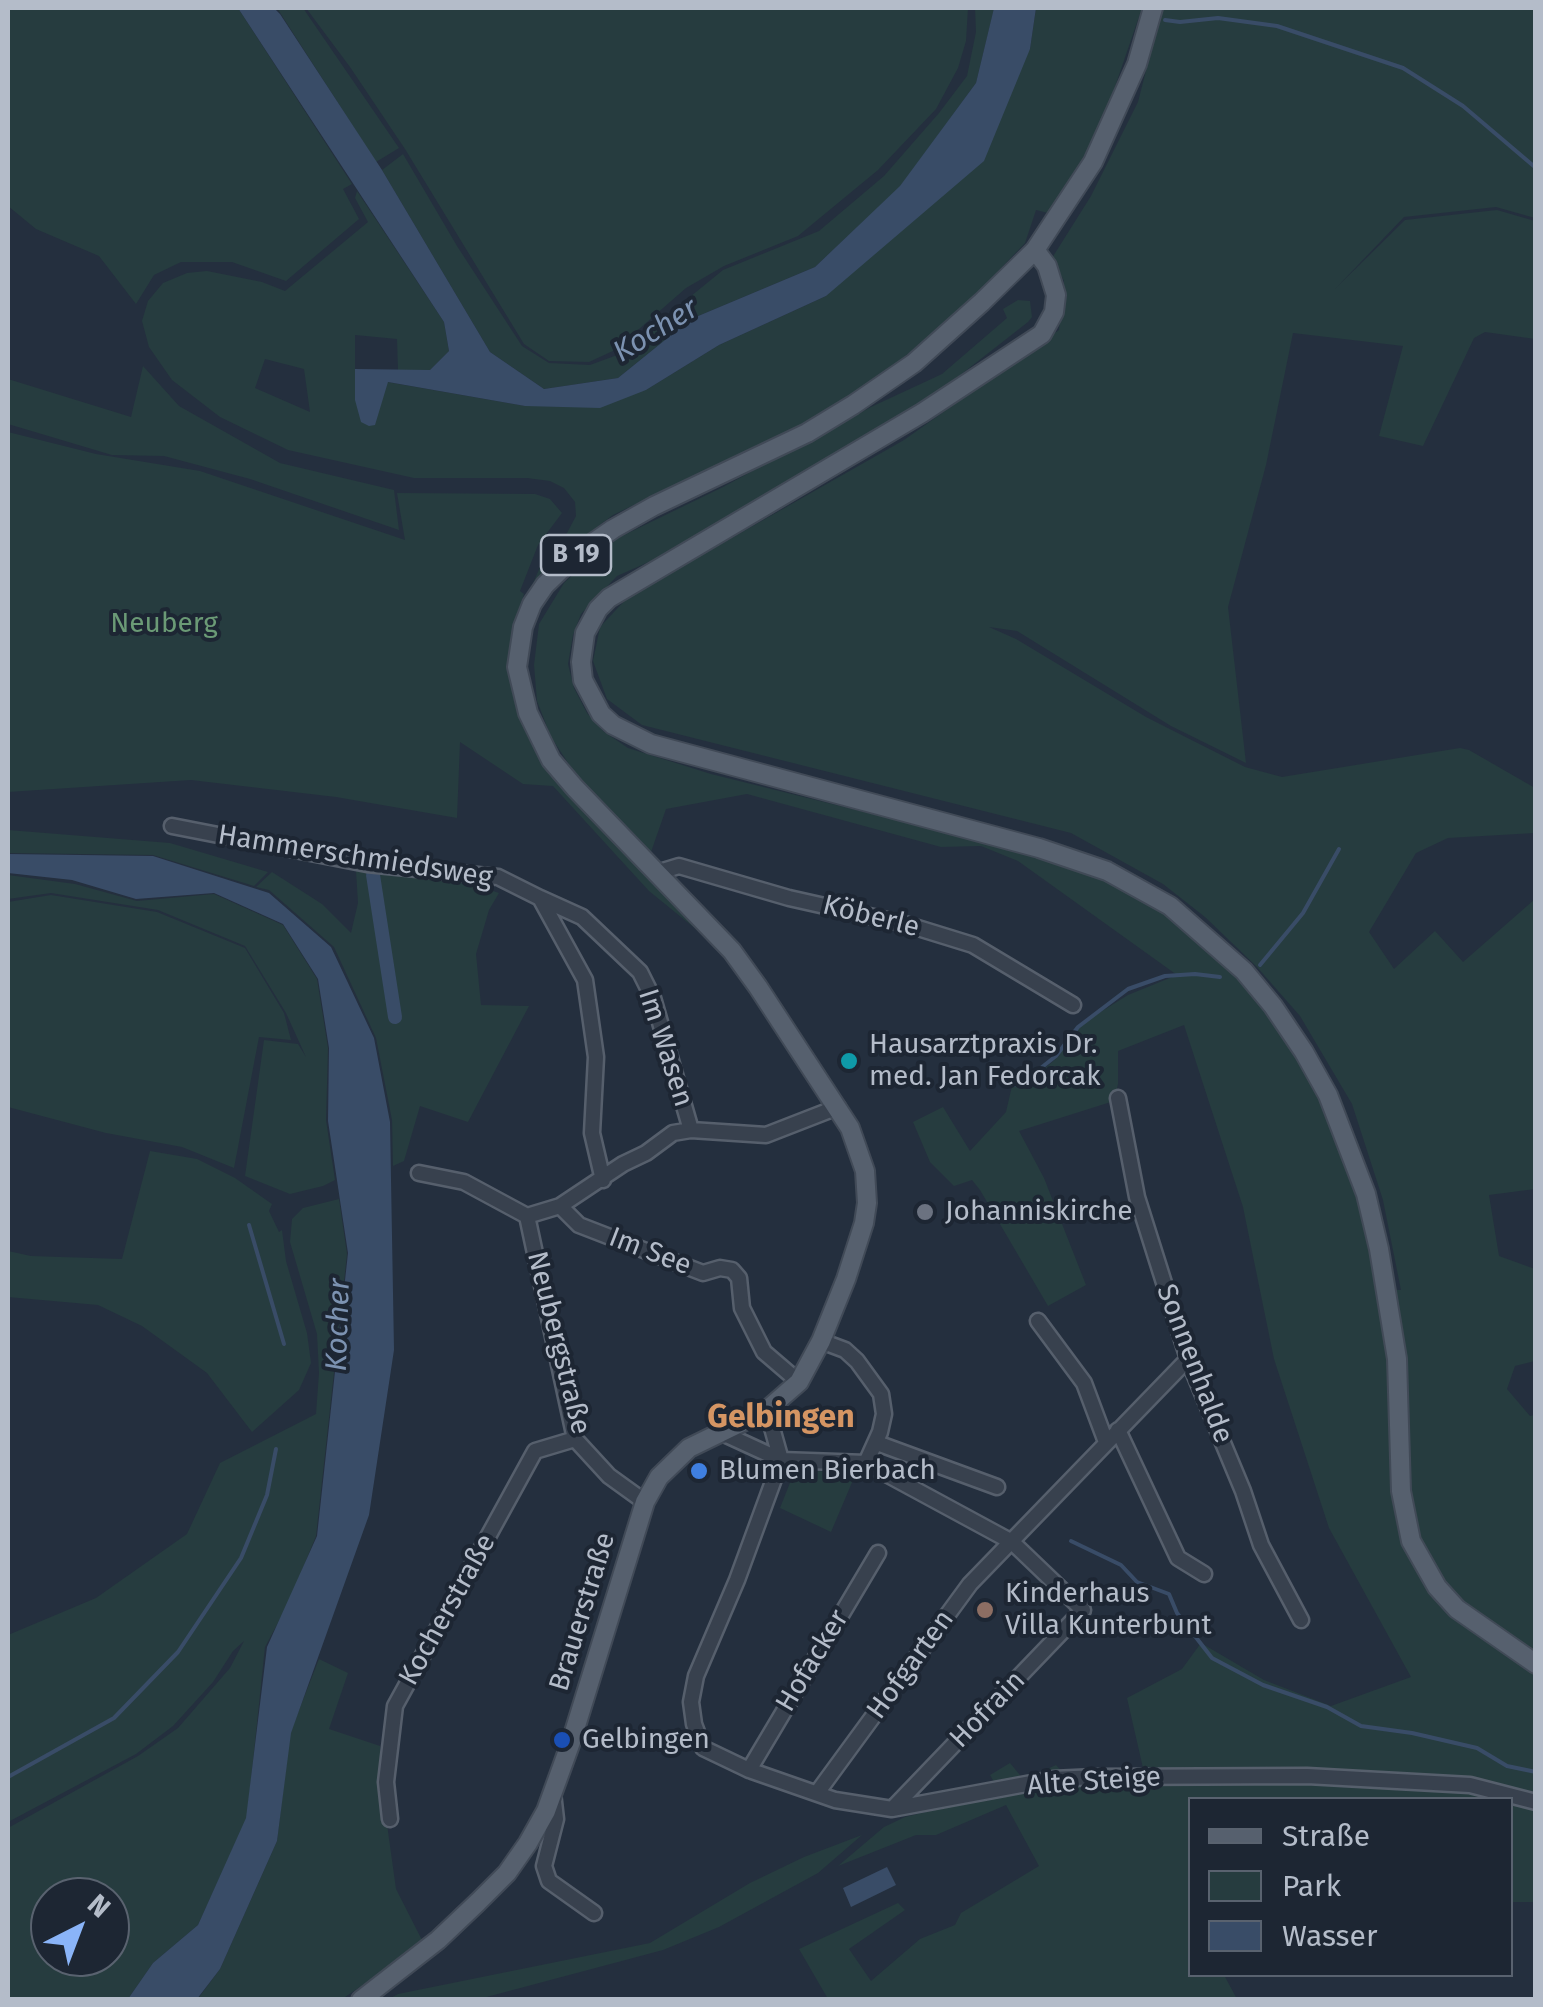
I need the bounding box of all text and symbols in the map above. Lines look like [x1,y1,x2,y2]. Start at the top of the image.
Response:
water label: Kocher [607,291,705,371]
road number: B 19 [541,535,611,575]
park label: Neuberg [110,607,218,641]
street label: Hammerschmiedsweg [215,819,495,895]
street label: Köberle [819,889,923,945]
street label: Im Wasen [630,985,700,1111]
place label: Hausarztpraxis Dr. med. Jan Fedorcak [869,1028,1101,1094]
marker: Hausarztpraxis Dr. med. Jan Fedorcak [838,1050,860,1072]
place label: Johanniskirche [945,1195,1133,1229]
marker: Johanniskirche [914,1201,936,1223]
street label: Im See [604,1221,696,1283]
street label: Neubergstraße [519,1248,597,1438]
water label: Kocher [319,1278,359,1372]
street label: Sonnenhalde [1148,1280,1240,1448]
district label: Gelbingen [707,1399,855,1437]
place label: Blumen Bierbach [719,1454,936,1488]
marker: Blumen Bierbach [688,1460,710,1482]
street label: Kocherstraße [393,1528,503,1692]
street label: Brauerstraße [543,1529,623,1695]
place label: Kinderhaus Villa Kunterbunt [1005,1577,1212,1643]
marker: Kinderhaus Villa Kunterbunt [974,1599,996,1621]
street label: Hofacker [770,1604,856,1718]
street label: Hofgarten [860,1604,962,1726]
street label: Hofrain [943,1664,1033,1756]
place label: Gelbingen [582,1723,710,1757]
marker: Gelbingen [551,1729,573,1751]
street label: Alte Steige [1026,1761,1162,1803]
legend [1188,1797,1513,1977]
text: Straße [1282,1818,1370,1854]
text: Park [1282,1868,1341,1904]
north arrow [30,1877,130,1977]
text: N [81,1887,117,1924]
text: Wasser [1282,1918,1378,1954]

